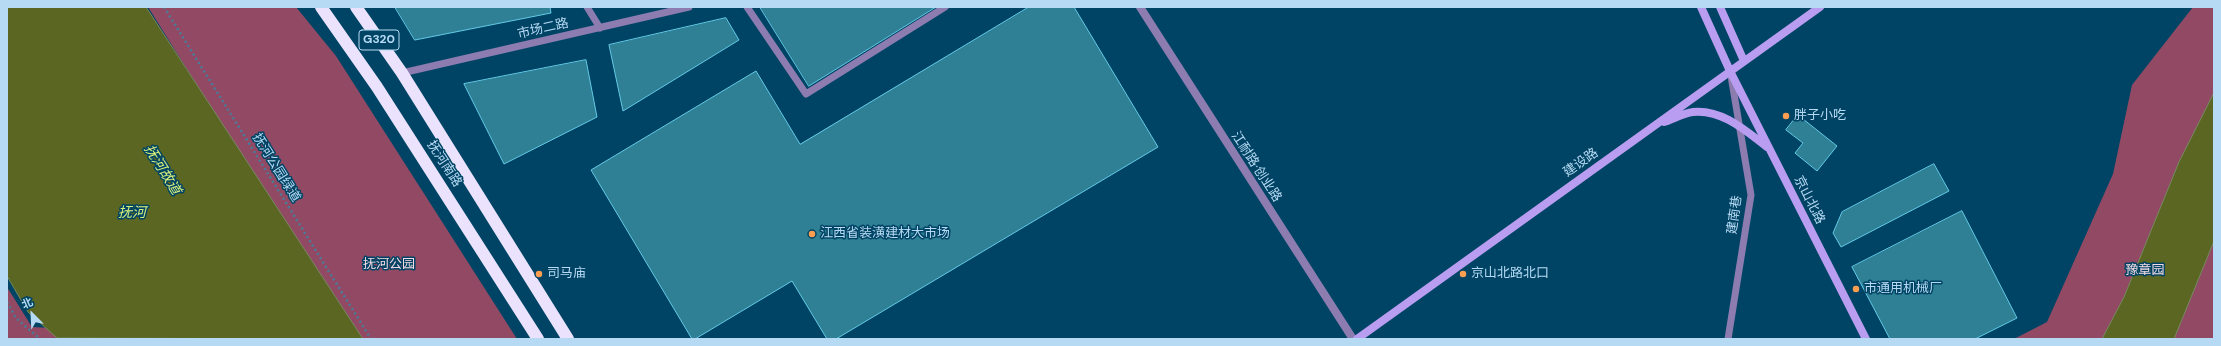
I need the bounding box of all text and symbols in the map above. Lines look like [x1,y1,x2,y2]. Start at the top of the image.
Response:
street label: 市场二路 [516,16,570,42]
road number: G320 [359,30,399,50]
place label: 胖子小吃 [1794,108,1846,124]
marker: 胖子小吃 [1781,111,1791,121]
street label: 江耐路·创业路 [1228,129,1284,205]
street label: 抚河公园绿道 [249,131,303,205]
street label: 抚河南路 [423,138,465,190]
water label: 抚河故道 [140,142,184,198]
street label: 建设路 [1561,145,1601,181]
street label: 京山北路 [1790,173,1828,227]
street label: 建南巷 [1725,195,1745,235]
water label: 抚河 [118,205,146,221]
place label: 江西省装潢建材大市场 [820,226,950,242]
marker: 江西省装潢建材大市场 [807,229,817,239]
park label: 抚河公园 [363,257,415,273]
park label: 豫章园 [2126,263,2164,279]
place label: 司马庙 [547,266,586,282]
place label: 京山北路北口 [1471,266,1549,282]
marker: 司马庙 [534,269,544,279]
marker: 京山北路北口 [1458,269,1468,279]
place label: 市通用机械厂 [1864,281,1942,297]
marker: 市通用机械厂 [1851,284,1861,294]
north arrow [12,294,52,334]
text: 北 [19,294,35,312]

